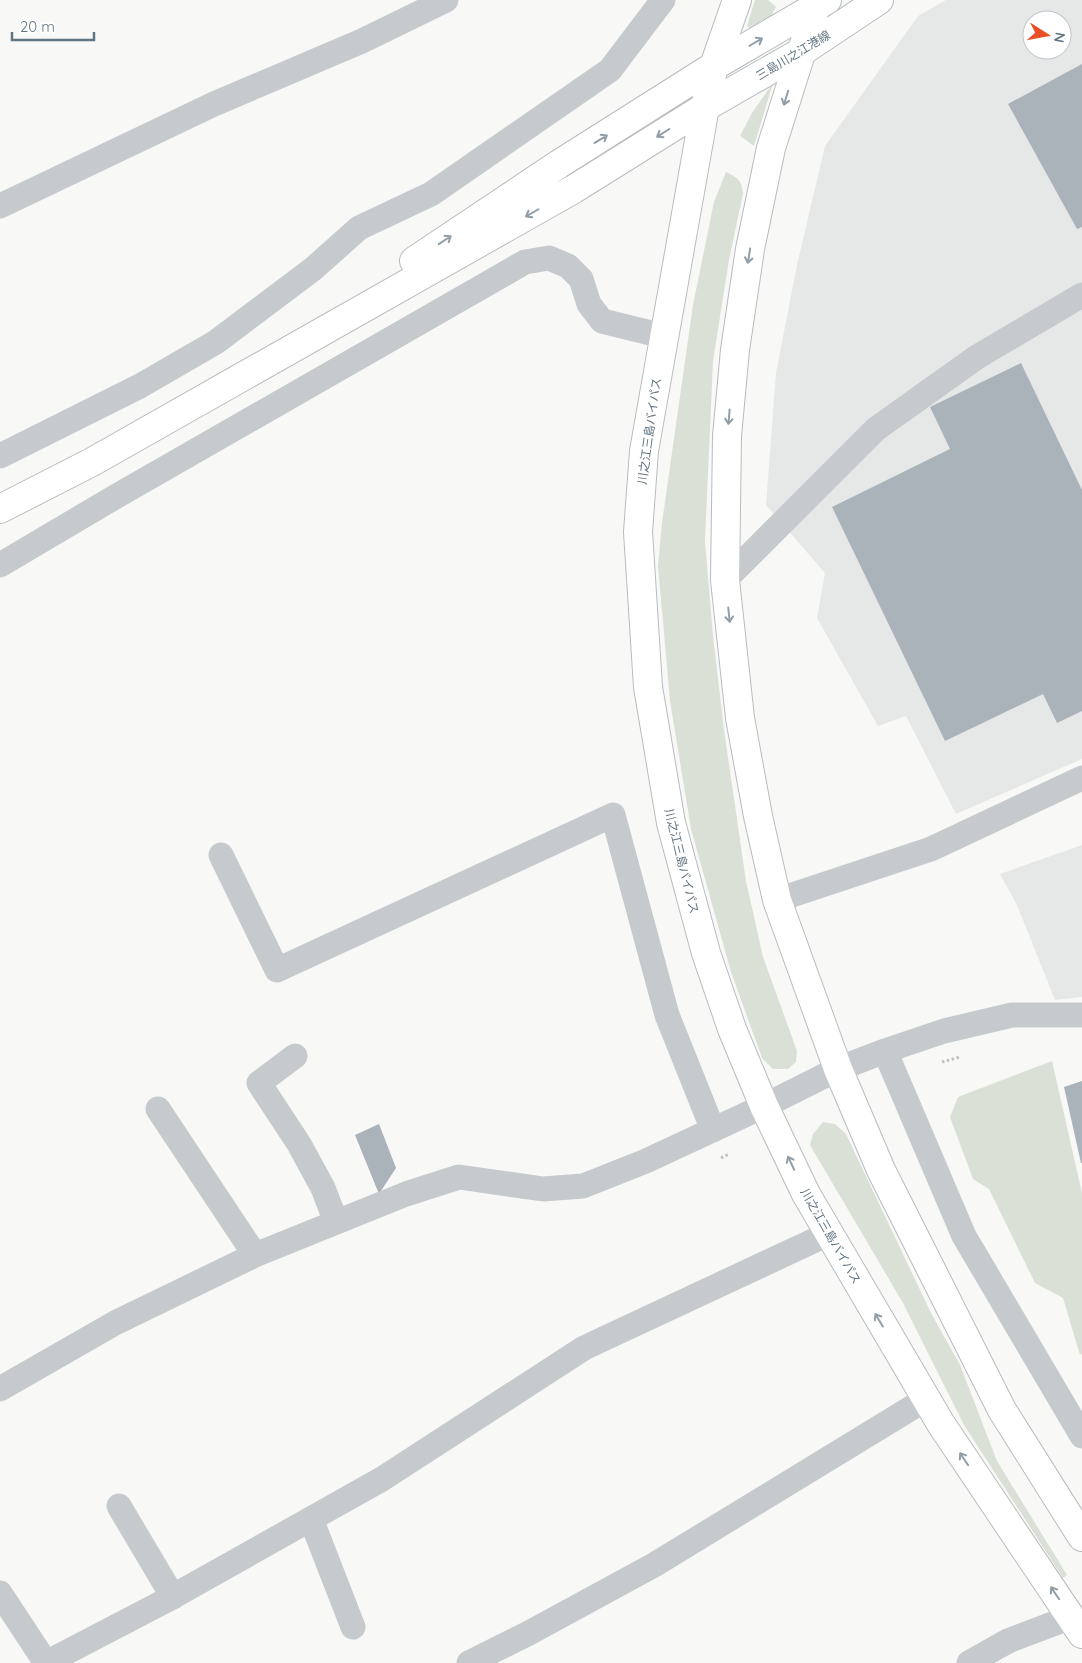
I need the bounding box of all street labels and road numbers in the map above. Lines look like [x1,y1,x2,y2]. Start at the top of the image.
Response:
street label: 三島川之江港線 [753,27,833,83]
street label: 川之江三島バイパス [634,377,664,485]
street label: 川之江三島バイパス [662,807,702,915]
street label: 川之江三島バイパス [798,1186,864,1286]

